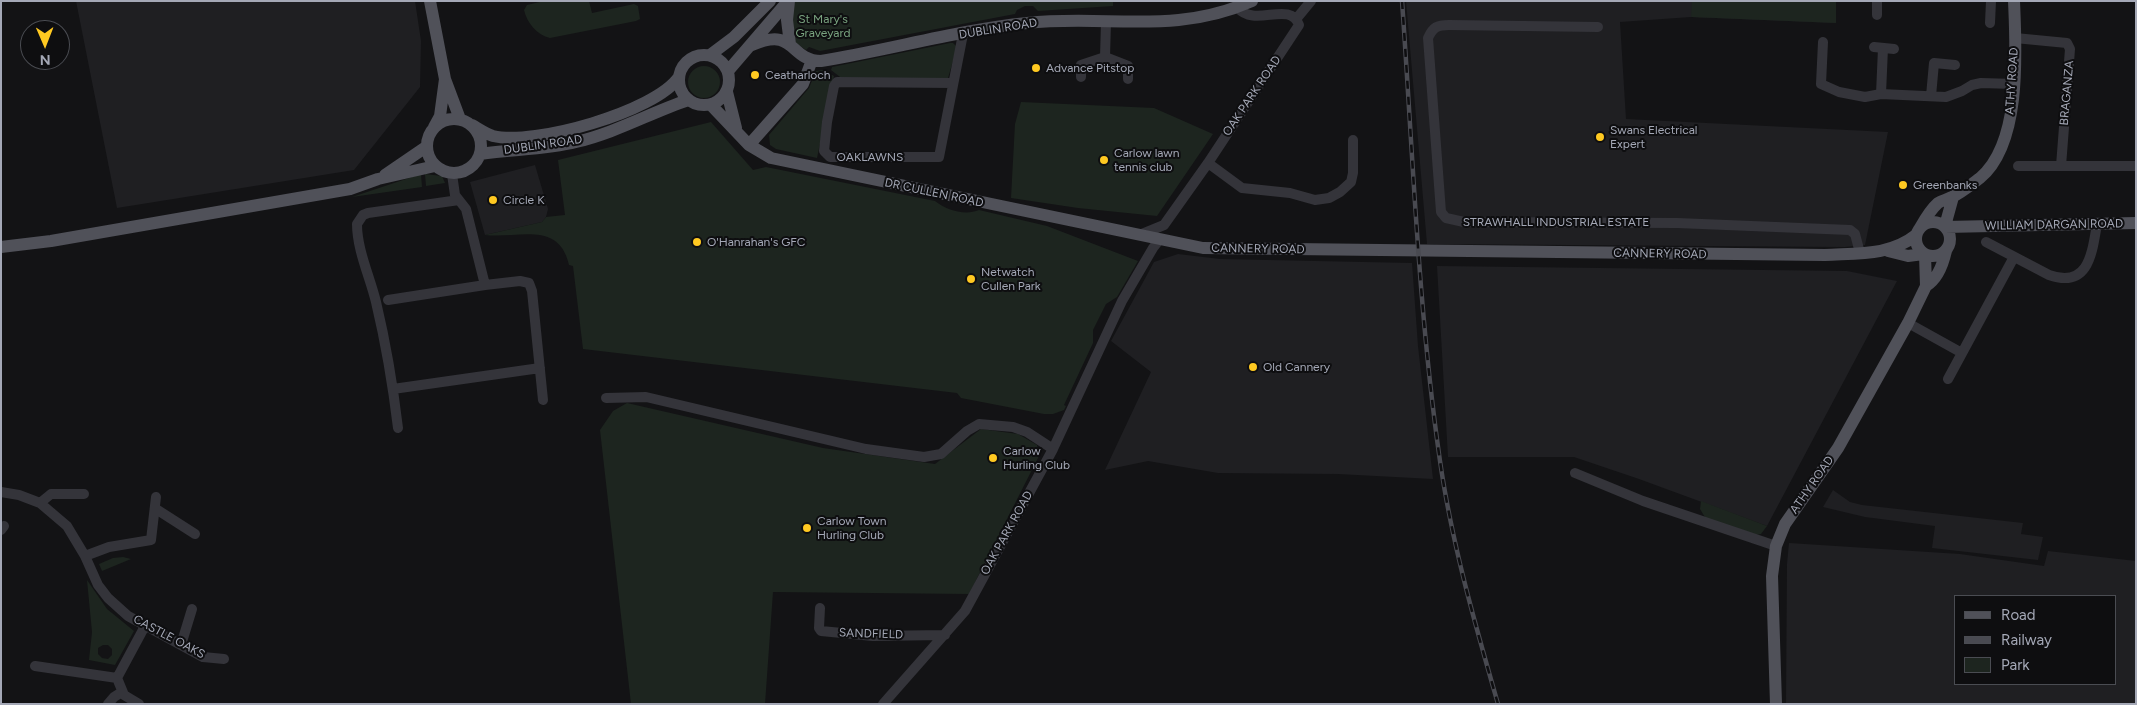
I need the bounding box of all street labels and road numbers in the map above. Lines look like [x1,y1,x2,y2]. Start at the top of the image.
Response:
street label: DUBLIN ROAD [958,16,1038,42]
street label: ATHY ROAD [2002,47,2022,115]
street label: OAK PARK ROAD [1220,53,1284,139]
street label: BRAGANZA [2057,60,2077,126]
street label: DUBLIN ROAD [503,132,583,158]
street label: OAKLAWNS [837,150,903,164]
street label: DR CULLEN ROAD [883,175,985,211]
street label: STRAWHALL INDUSTRIAL ESTATE [1463,215,1649,229]
street label: WILLIAM DARGAN ROAD [1985,217,2123,233]
street label: CANNERY ROAD [1211,241,1305,257]
street label: CANNERY ROAD [1613,246,1707,262]
street label: ATHY ROAD [1787,453,1837,517]
street label: OAK PARK ROAD [978,488,1036,578]
street label: CASTLE OAKS [131,612,207,662]
street label: SANDFIELD [839,626,903,642]

